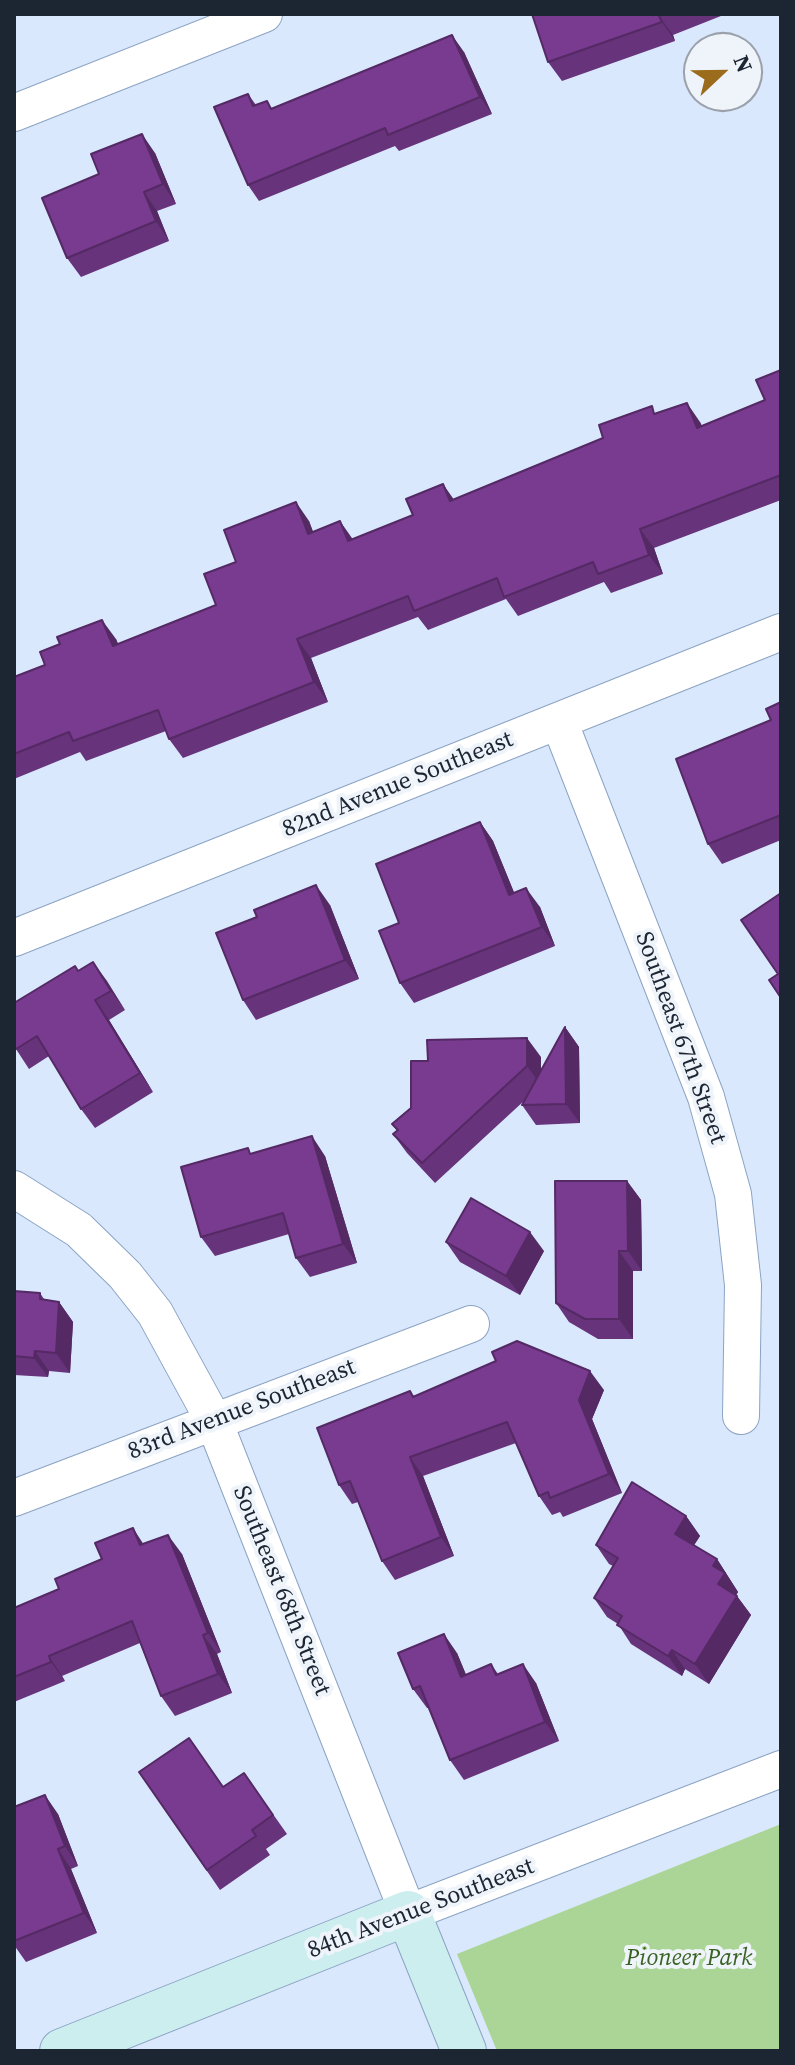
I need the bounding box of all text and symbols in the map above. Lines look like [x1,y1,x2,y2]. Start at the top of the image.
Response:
north arrow [683,32,763,112]
text: N [726,51,760,77]
street label: 82nd Avenue Southeast [279,726,517,844]
street label: Southeast 67th Street [628,928,732,1148]
street label: 83rd Avenue Southeast [124,1353,360,1467]
street label: Southeast 68th Street [226,1482,336,1700]
street label: 84th Avenue Southeast [304,1853,538,1965]
park label: Pioneer Park [626,1945,752,1973]

